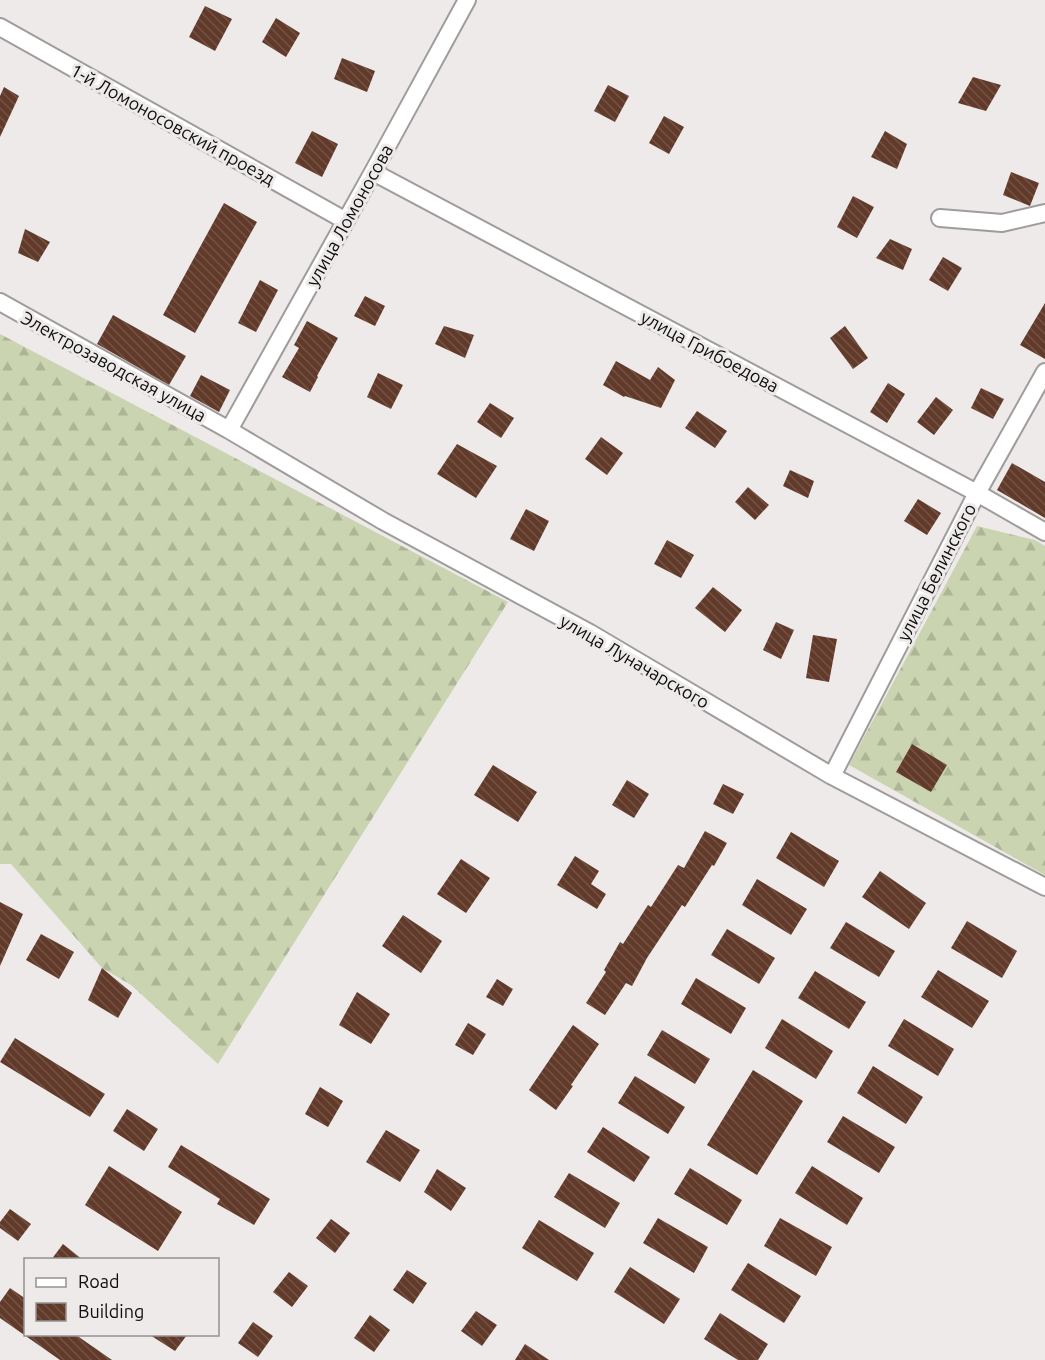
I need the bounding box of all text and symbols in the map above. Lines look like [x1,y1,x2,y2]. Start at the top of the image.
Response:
street label: 1-й Ломоносовский проезд [68,59,279,189]
street label: улица Ломоносова [302,141,396,289]
street label: улица Грибоедова [638,306,782,396]
street label: Электрозаводская улица [18,307,210,425]
street label: улица Белинского [893,500,979,644]
street label: улица Луначарского [557,610,713,712]
legend [24,1258,219,1336]
text: Road [78,1271,120,1291]
text: Building [78,1301,144,1321]

